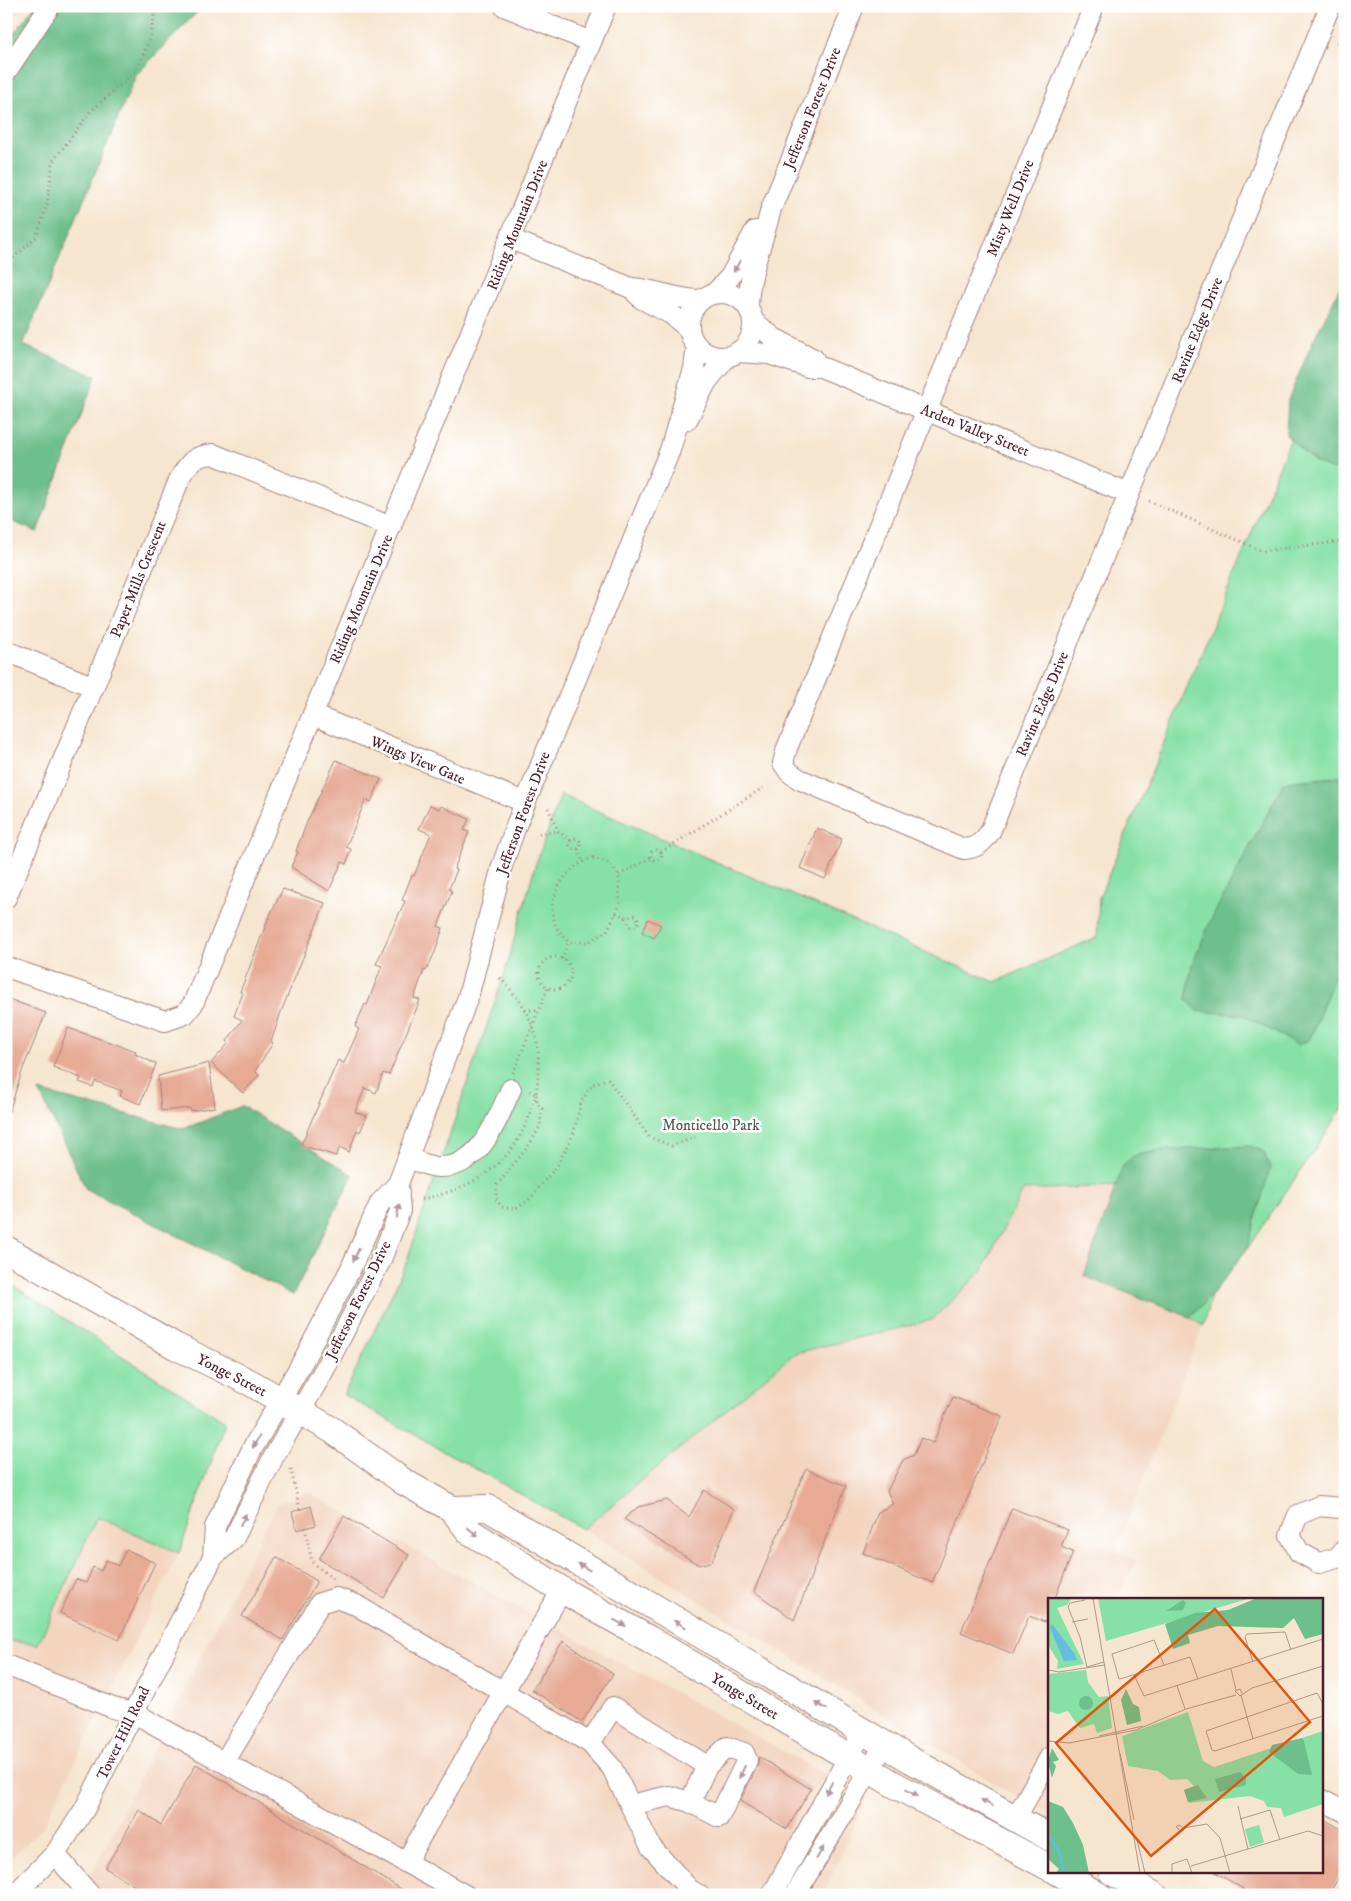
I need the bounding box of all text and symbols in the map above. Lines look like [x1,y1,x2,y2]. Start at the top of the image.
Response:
street label: Jefferson Forest Drive [779,45,846,174]
street label: Riding Mountain Drive [483,157,552,293]
street label: Misty Well Drive [982,157,1038,259]
one-way arrow [733,259,741,273]
street label: Ravine Edge Drive [1168,275,1227,386]
street label: Arden Valley Street [918,400,1032,461]
street label: Paper Mills Crescent [106,518,171,640]
street label: Riding Mountain Drive [326,532,397,667]
street label: Ravine Edge Drive [1012,649,1073,760]
street label: Wings View Gate [367,732,468,789]
street label: Jefferson Forest Drive [492,749,555,879]
park label: Monticello Park [662,1116,760,1135]
one-way arrow [395,1203,403,1219]
street label: Jefferson Forest Drive [321,1238,395,1364]
one-way arrow [352,1248,360,1262]
street label: Yonge Street [194,1350,270,1401]
one-way arrow [252,1436,261,1449]
one-way arrow [239,1512,247,1527]
one-way arrow [466,1526,479,1537]
one-way arrow [578,1562,591,1571]
inset map [1048,1598,1324,1874]
one-way arrow [613,1618,627,1627]
one-way arrow [674,1619,687,1628]
street label: Yonge Street [707,1669,782,1724]
street label: Tower Hill Road [93,1683,154,1783]
one-way arrow [813,1702,828,1710]
one-way arrow [737,1765,746,1780]
one-way arrow [825,1781,834,1795]
one-way arrow [905,1789,918,1798]
one-way arrow [980,1799,995,1807]
one-way arrow [815,1846,824,1859]

